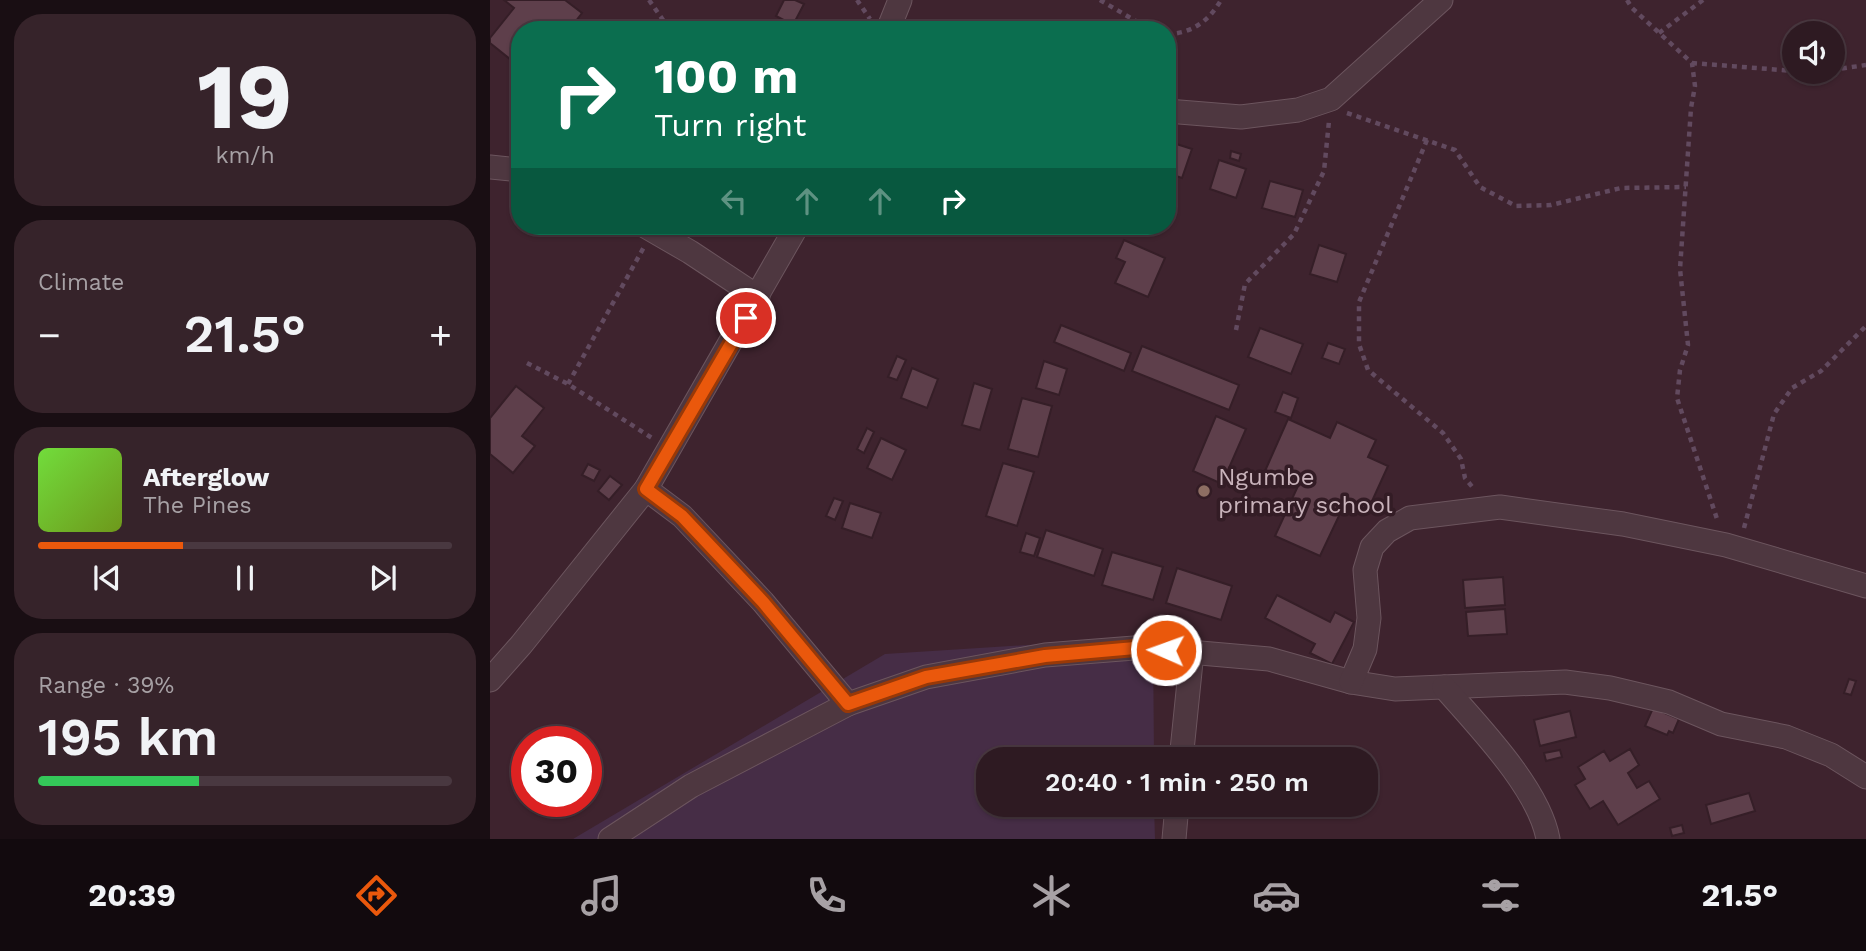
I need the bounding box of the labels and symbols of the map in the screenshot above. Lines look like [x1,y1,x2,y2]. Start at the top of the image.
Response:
pin [716,288,776,348]
place label: Ngumbe primary school [1218,463,1393,519]
marker: Ngumbe primary school [1196,483,1212,499]
position arrow [1129,613,1203,687]
speed limit sign: 30 [511,726,602,817]

